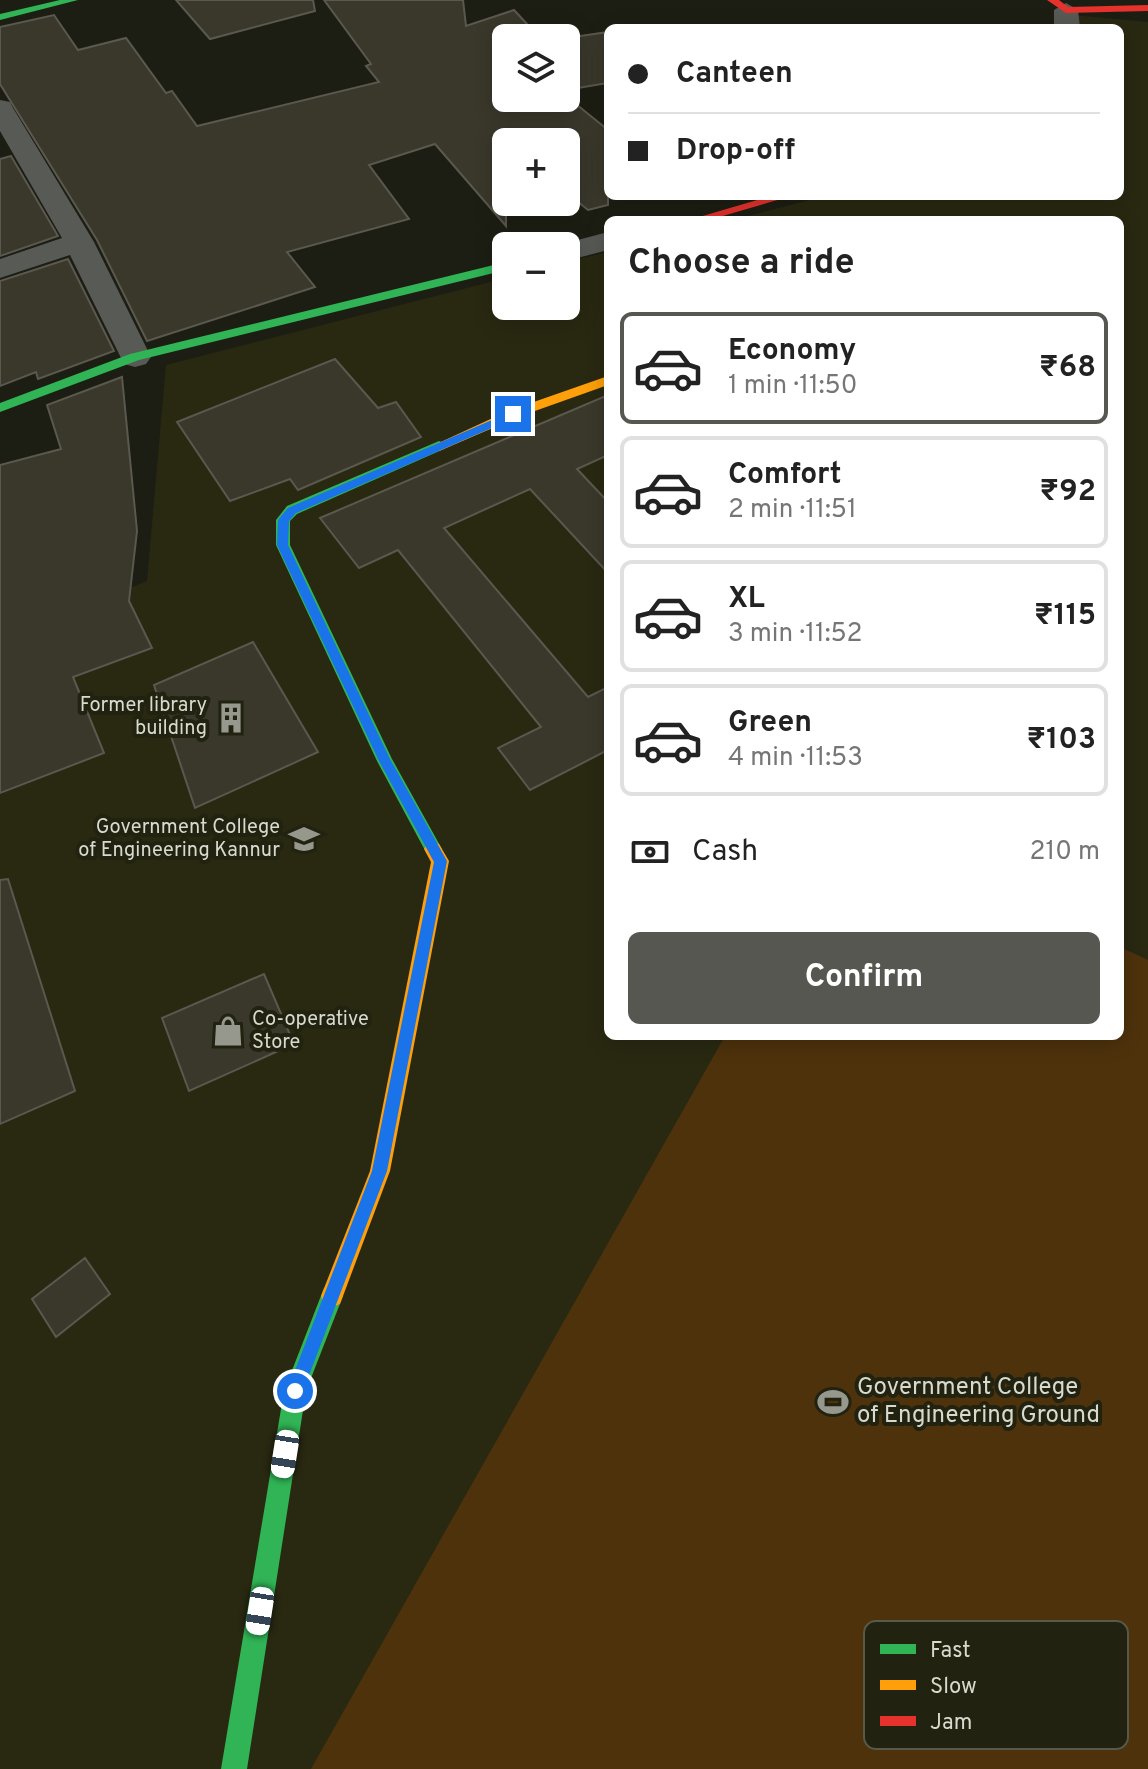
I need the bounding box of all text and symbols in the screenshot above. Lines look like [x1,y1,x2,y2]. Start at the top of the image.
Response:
map controls [492,24,580,320]
button: layers [492,24,580,112]
text: Canteen [676,56,793,93]
button: + [492,128,580,216]
text: Drop-off [676,133,795,170]
button: − [492,232,580,320]
text: Choose a ride [628,241,854,287]
icon: car [632,332,704,404]
text: Economy [728,333,856,370]
text: ₹68 [1039,350,1096,387]
text: 1 min · 11:50 [728,370,857,403]
route end [495,396,531,432]
icon: car [632,456,704,528]
text: Comfort [728,457,841,494]
text: ₹92 [1040,474,1096,511]
text: 2 min · 11:51 [728,494,857,527]
icon: car [632,580,704,652]
text: XL [728,581,765,618]
text: ₹115 [1034,598,1096,635]
text: 3 min · 11:52 [728,618,862,651]
place label: Former library building [80,693,207,742]
building icon: Former library building [214,701,248,735]
icon: car [632,704,704,776]
text: Green [728,705,812,742]
text: ₹103 [1027,722,1096,759]
text: 4 min · 11:53 [728,742,863,775]
place label: Government College of Engineering Kannur [78,815,280,864]
school or university icon: Government College of Engineering Kannur [287,822,321,856]
icon: cash [628,830,672,874]
text: Cash [692,834,758,871]
text: 210 m [1030,836,1100,869]
button: Confirm [628,932,1100,1024]
place label: Co-operative Store [252,1007,369,1056]
shop icon: Co-operative Store [211,1014,245,1048]
route start [277,1373,313,1409]
place label: Government College of Engineering Ground [857,1373,1100,1431]
sports icon: Government College of Engineering Ground [816,1385,850,1419]
car [269,1428,301,1480]
car [244,1585,276,1637]
legend [864,1621,1128,1749]
text: Fast [930,1638,971,1665]
text: Slow [930,1674,977,1701]
text: Jam [930,1710,973,1737]

